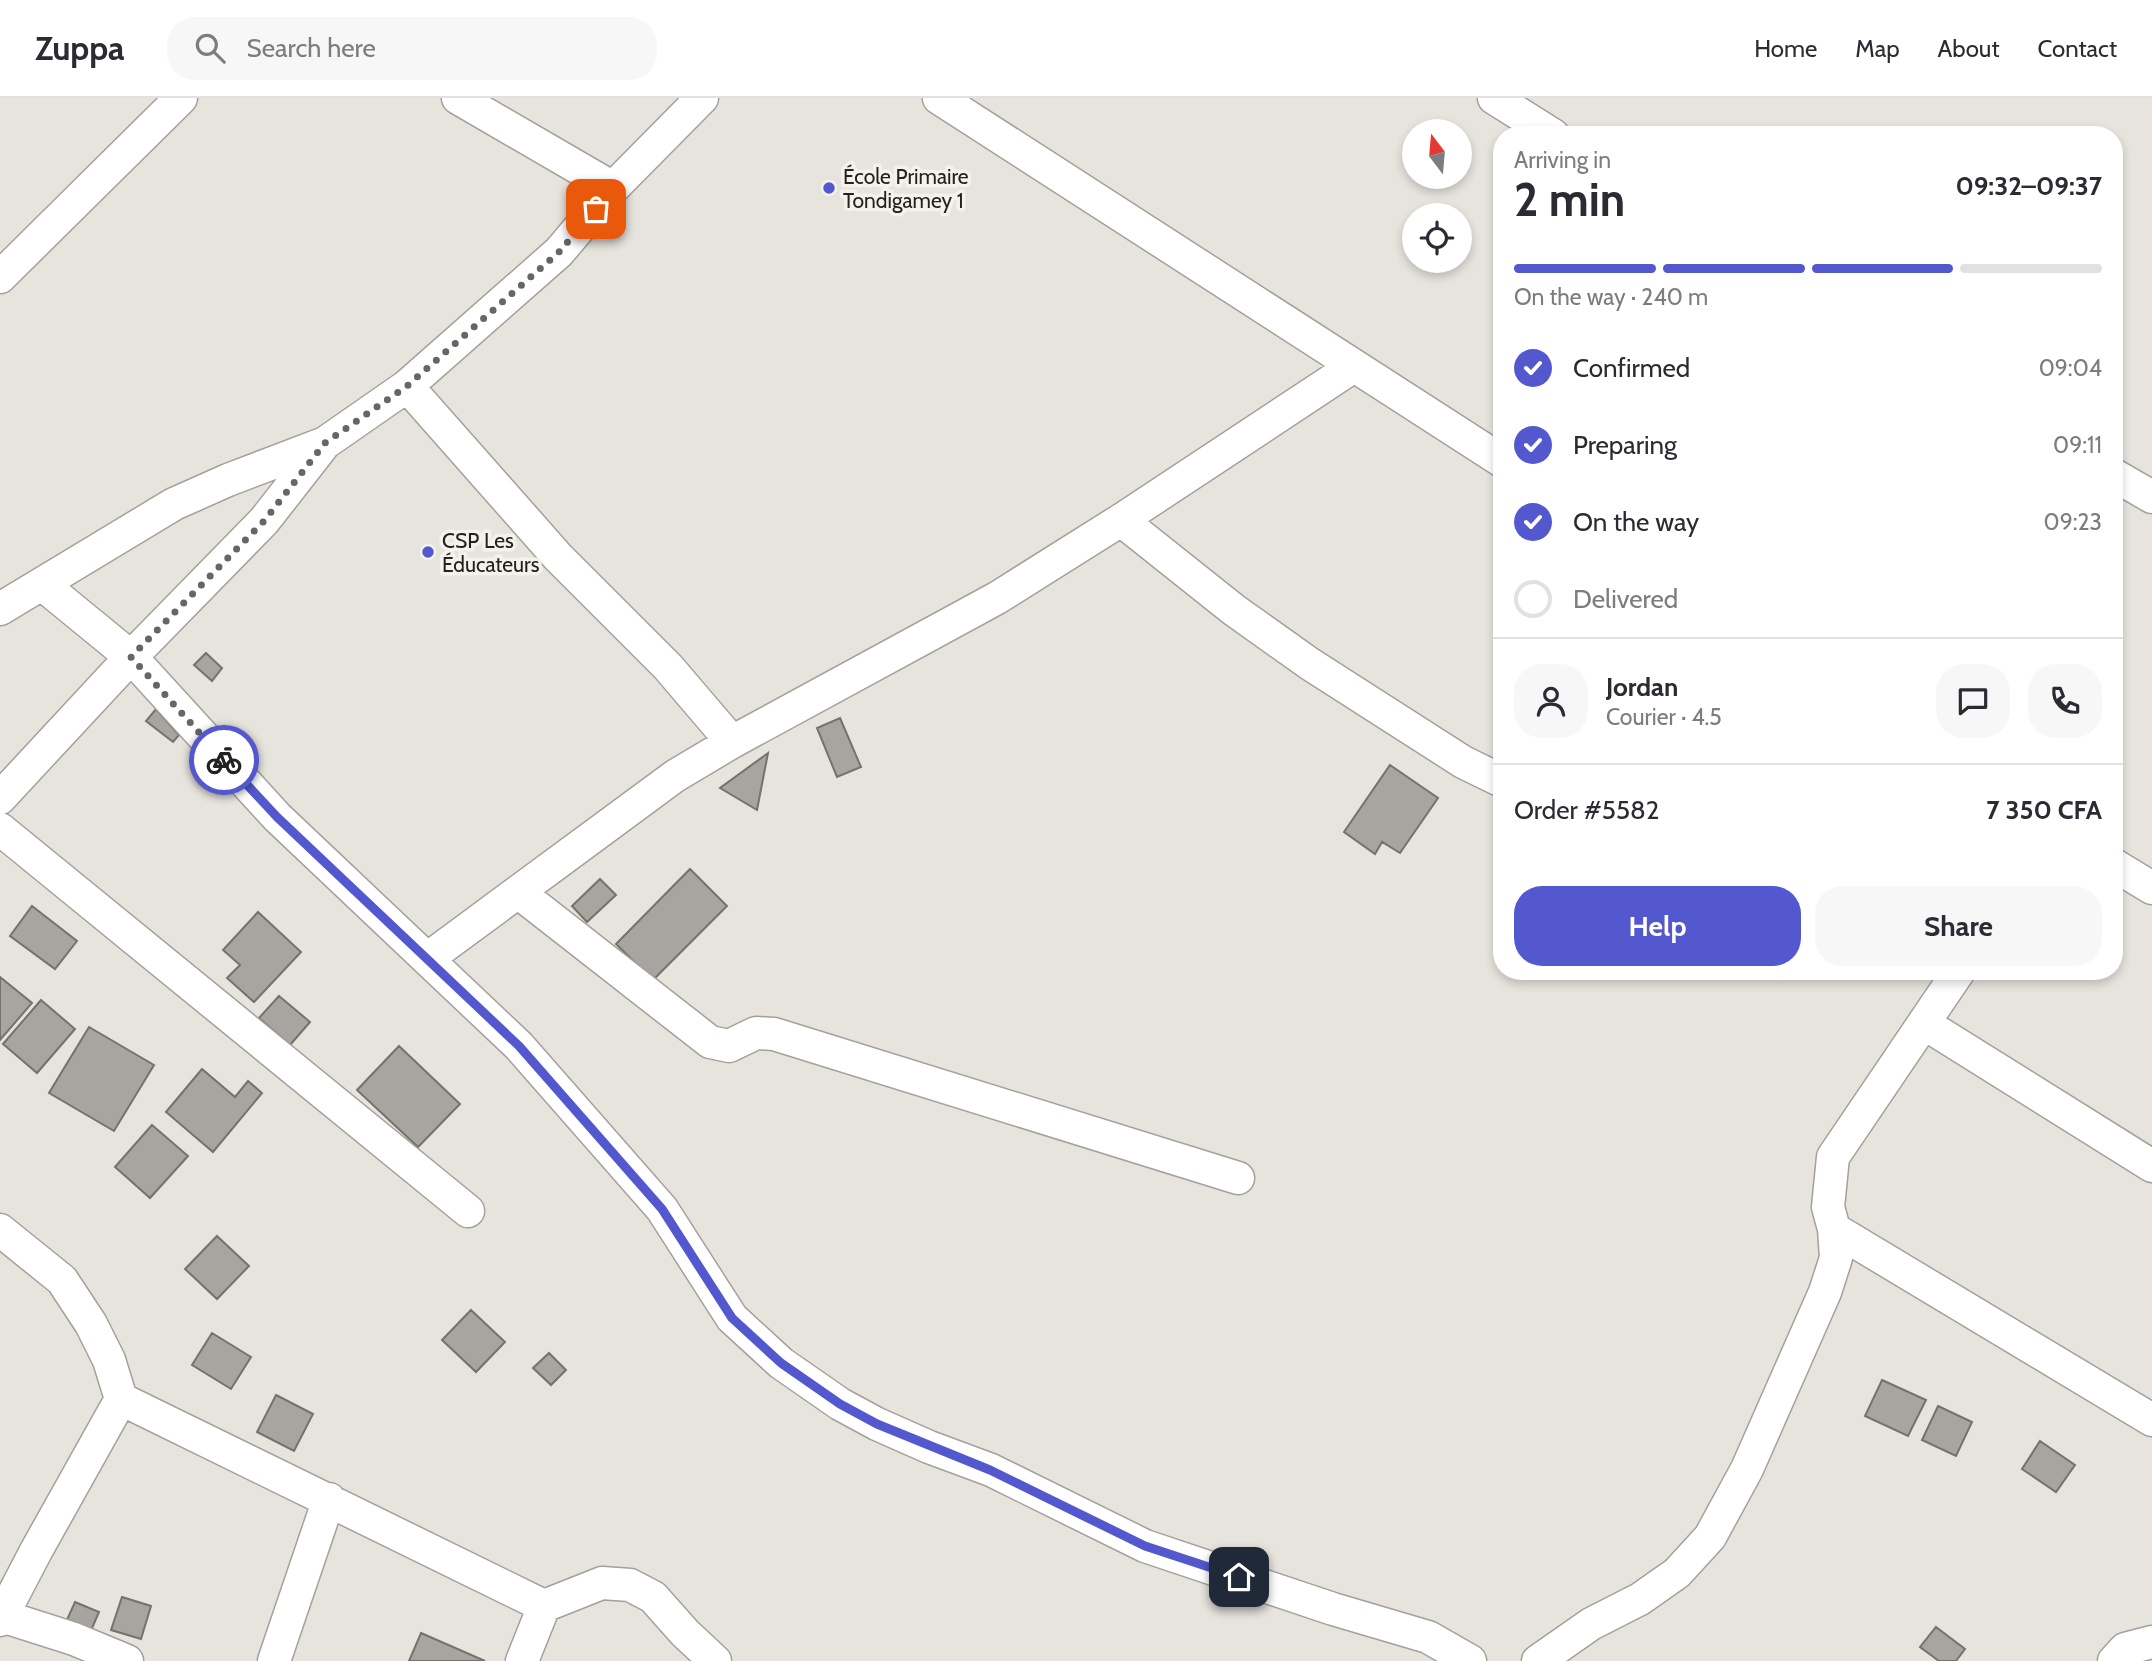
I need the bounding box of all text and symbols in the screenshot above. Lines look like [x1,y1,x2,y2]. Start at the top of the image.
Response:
search box [167,17,657,80]
text: Zuppa [35,28,125,68]
icon: search [191,29,229,67]
text: Search here [247,32,376,64]
text: Home [1754,34,1817,63]
text: Map [1855,34,1900,63]
text: About [1938,34,2000,63]
text: Contact [2038,34,2117,63]
north arrow [1402,119,1472,189]
map controls [1402,119,1472,273]
text: Arriving in [1514,146,1611,174]
place label: École Primaire Tondigamey 1 [843,164,969,213]
text: 09:32–09:37 [1955,170,2102,202]
text: 2 min [1514,172,1625,228]
pin [566,179,626,239]
marker: École Primaire Tondigamey 1 [821,180,837,196]
icon: bag [577,190,615,228]
button: locate [1402,203,1472,273]
text: On the way · 240 m [1514,283,1708,311]
icon: check [1514,349,1552,387]
text: Confirmed [1573,352,1690,384]
text: 09:04 [2039,354,2102,382]
icon: check [1514,426,1552,464]
text: Preparing [1573,429,1677,461]
text: 09:11 [2053,431,2102,459]
icon: check [1514,503,1552,541]
text: On the way [1573,506,1699,538]
text: 09:23 [2044,508,2102,536]
place label: CSP Les Éducateurs [442,528,540,577]
marker: CSP Les Éducateurs [420,544,436,560]
text: Delivered [1573,583,1678,615]
button: person [1514,664,1588,738]
button: chat [1936,664,2010,738]
button: phone [2028,664,2102,738]
text: Jordan [1606,671,1678,703]
text: Courier · 4.5 [1606,703,1722,731]
courier [189,725,259,795]
icon: bike [205,741,243,779]
text: Order #5582 [1514,794,1659,826]
text: 7 350 CFA [1986,794,2102,826]
button: Help [1514,886,1801,966]
button: Share [1815,886,2102,966]
pin [1209,1547,1269,1607]
icon: home [1220,1558,1258,1596]

